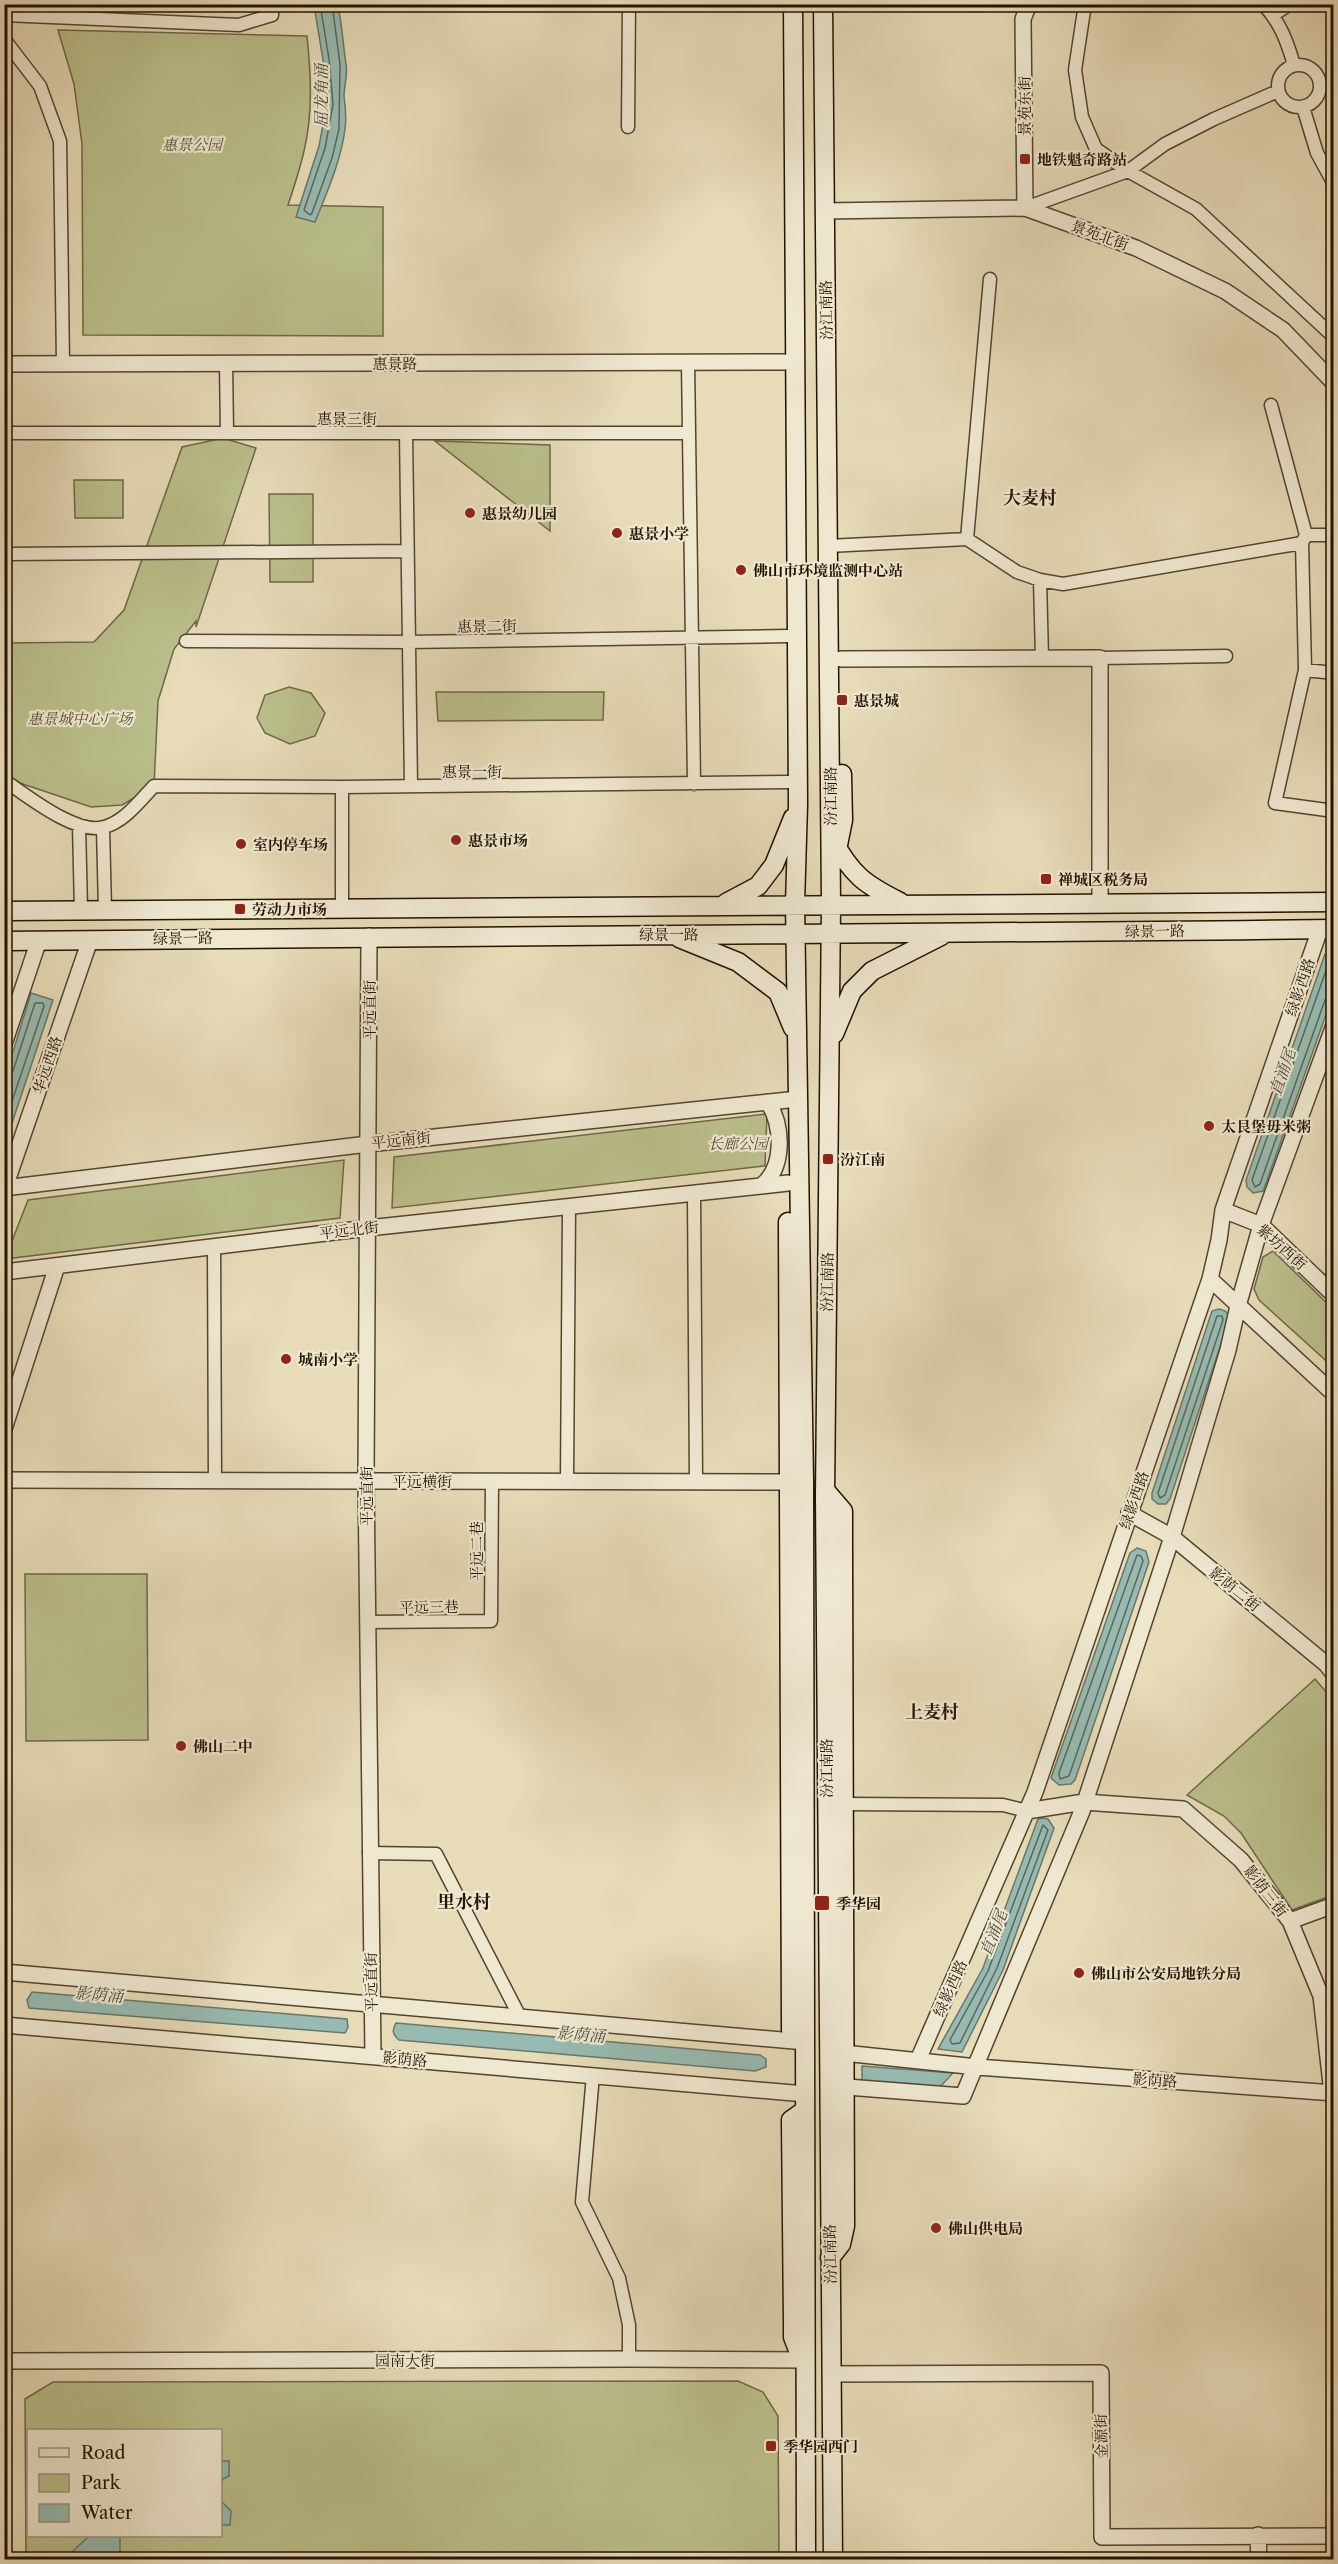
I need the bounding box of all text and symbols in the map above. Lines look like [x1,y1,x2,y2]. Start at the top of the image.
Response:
water label: 屈龙角涌 [311,62,331,128]
street label: 景苑东街 [1015,76,1034,136]
park label: 惠景公园 [162,135,224,154]
place label: 地铁魁奇路站 [1037,150,1127,169]
marker: 地铁魁奇路站 [1018,152,1032,166]
street label: 景苑北街 [1069,216,1131,254]
street label: 汾江南路 [816,280,836,340]
street label: 惠景路 [372,354,418,373]
street label: 惠景三街 [317,409,377,428]
district label: 大麦村 [1003,487,1057,509]
place label: 惠景幼儿园 [482,504,557,523]
marker: 惠景幼儿园 [463,506,477,520]
place label: 惠景小学 [629,524,689,543]
marker: 惠景小学 [610,526,624,540]
place label: 佛山市环境监测中心站 [753,561,903,580]
marker: 佛山市环境监测中心站 [734,563,748,577]
street label: 惠景二街 [457,616,517,636]
place label: 惠景城 [854,691,899,710]
marker: 惠景城 [835,693,849,707]
park label: 惠景城中心广场 [27,709,134,728]
street label: 惠景一街 [442,762,502,781]
street label: 汾江南路 [821,766,840,826]
place label: 惠景市场 [468,831,528,850]
marker: 惠景市场 [449,833,463,847]
place label: 室内停车场 [253,835,328,854]
marker: 室内停车场 [234,837,248,851]
place label: 禅城区税务局 [1058,870,1148,889]
marker: 禅城区税务局 [1039,872,1053,886]
place label: 劳动力市场 [252,900,327,919]
marker: 劳动力市场 [233,902,247,916]
street label: 绿景一路 [1125,921,1185,941]
street label: 绿景一路 [639,925,699,944]
street label: 绿景一路 [153,928,213,948]
street label: 绿影西路 [1281,956,1319,1018]
street label: 平远直街 [360,980,379,1040]
street label: 华远西路 [28,1034,66,1096]
water label: 直涌尾 [1265,1044,1300,1098]
place label: 太艮堡毋米粥 [1221,1117,1311,1136]
marker: 太艮堡毋米粥 [1202,1119,1216,1133]
street label: 平远南街 [370,1127,432,1153]
park label: 长廊公园 [708,1134,770,1153]
place label: 汾江南 [840,1150,885,1169]
marker: 汾江南 [821,1152,835,1166]
street label: 平远北街 [318,1217,380,1243]
street label: 紫坊西街 [1253,1220,1311,1274]
street label: 汾江南路 [817,1252,837,1312]
place label: 城南小学 [298,1350,358,1369]
marker: 城南小学 [279,1352,293,1366]
street label: 平远直街 [357,1466,376,1526]
street label: 绿影西路 [1115,1469,1153,1531]
street label: 平远横街 [392,1472,452,1491]
street label: 平远二巷 [467,1521,486,1581]
street label: 影荫二街 [1206,1563,1264,1615]
street label: 平远三巷 [399,1597,459,1617]
district label: 上麦村 [905,1701,959,1723]
place label: 佛山二中 [193,1737,253,1756]
street label: 汾江南路 [817,1738,836,1798]
marker: 佛山二中 [174,1739,188,1753]
street label: 影荫三街 [1240,1862,1292,1920]
district label: 里水村 [437,1891,491,1913]
marker: 季华园 [813,1894,831,1912]
place label: 季华园 [836,1894,881,1913]
water label: 直涌尾 [975,1905,1012,1959]
street label: 平远直街 [361,1952,381,2012]
street label: 绿影西路 [929,1957,971,2019]
place label: 佛山市公安局地铁分局 [1091,1964,1241,1983]
marker: 佛山市公安局地铁分局 [1072,1966,1086,1980]
water label: 影荫涌 [74,1982,126,2006]
water label: 影荫涌 [556,2022,608,2046]
street label: 影荫路 [382,2048,428,2070]
street label: 影荫路 [1132,2069,1178,2091]
place label: 佛山供电局 [948,2219,1023,2238]
marker: 佛山供电局 [929,2221,943,2235]
street label: 汾江南路 [820,2224,840,2284]
street label: 园南大街 [375,2351,435,2370]
street label: 金源街 [1091,2413,1111,2459]
legend [27,2429,222,2537]
place label: 季华园西门 [783,2437,858,2456]
marker: 季华园西门 [764,2439,778,2453]
text: Road [81,2442,126,2464]
text: Park [81,2472,122,2494]
text: Water [80,2502,133,2524]

